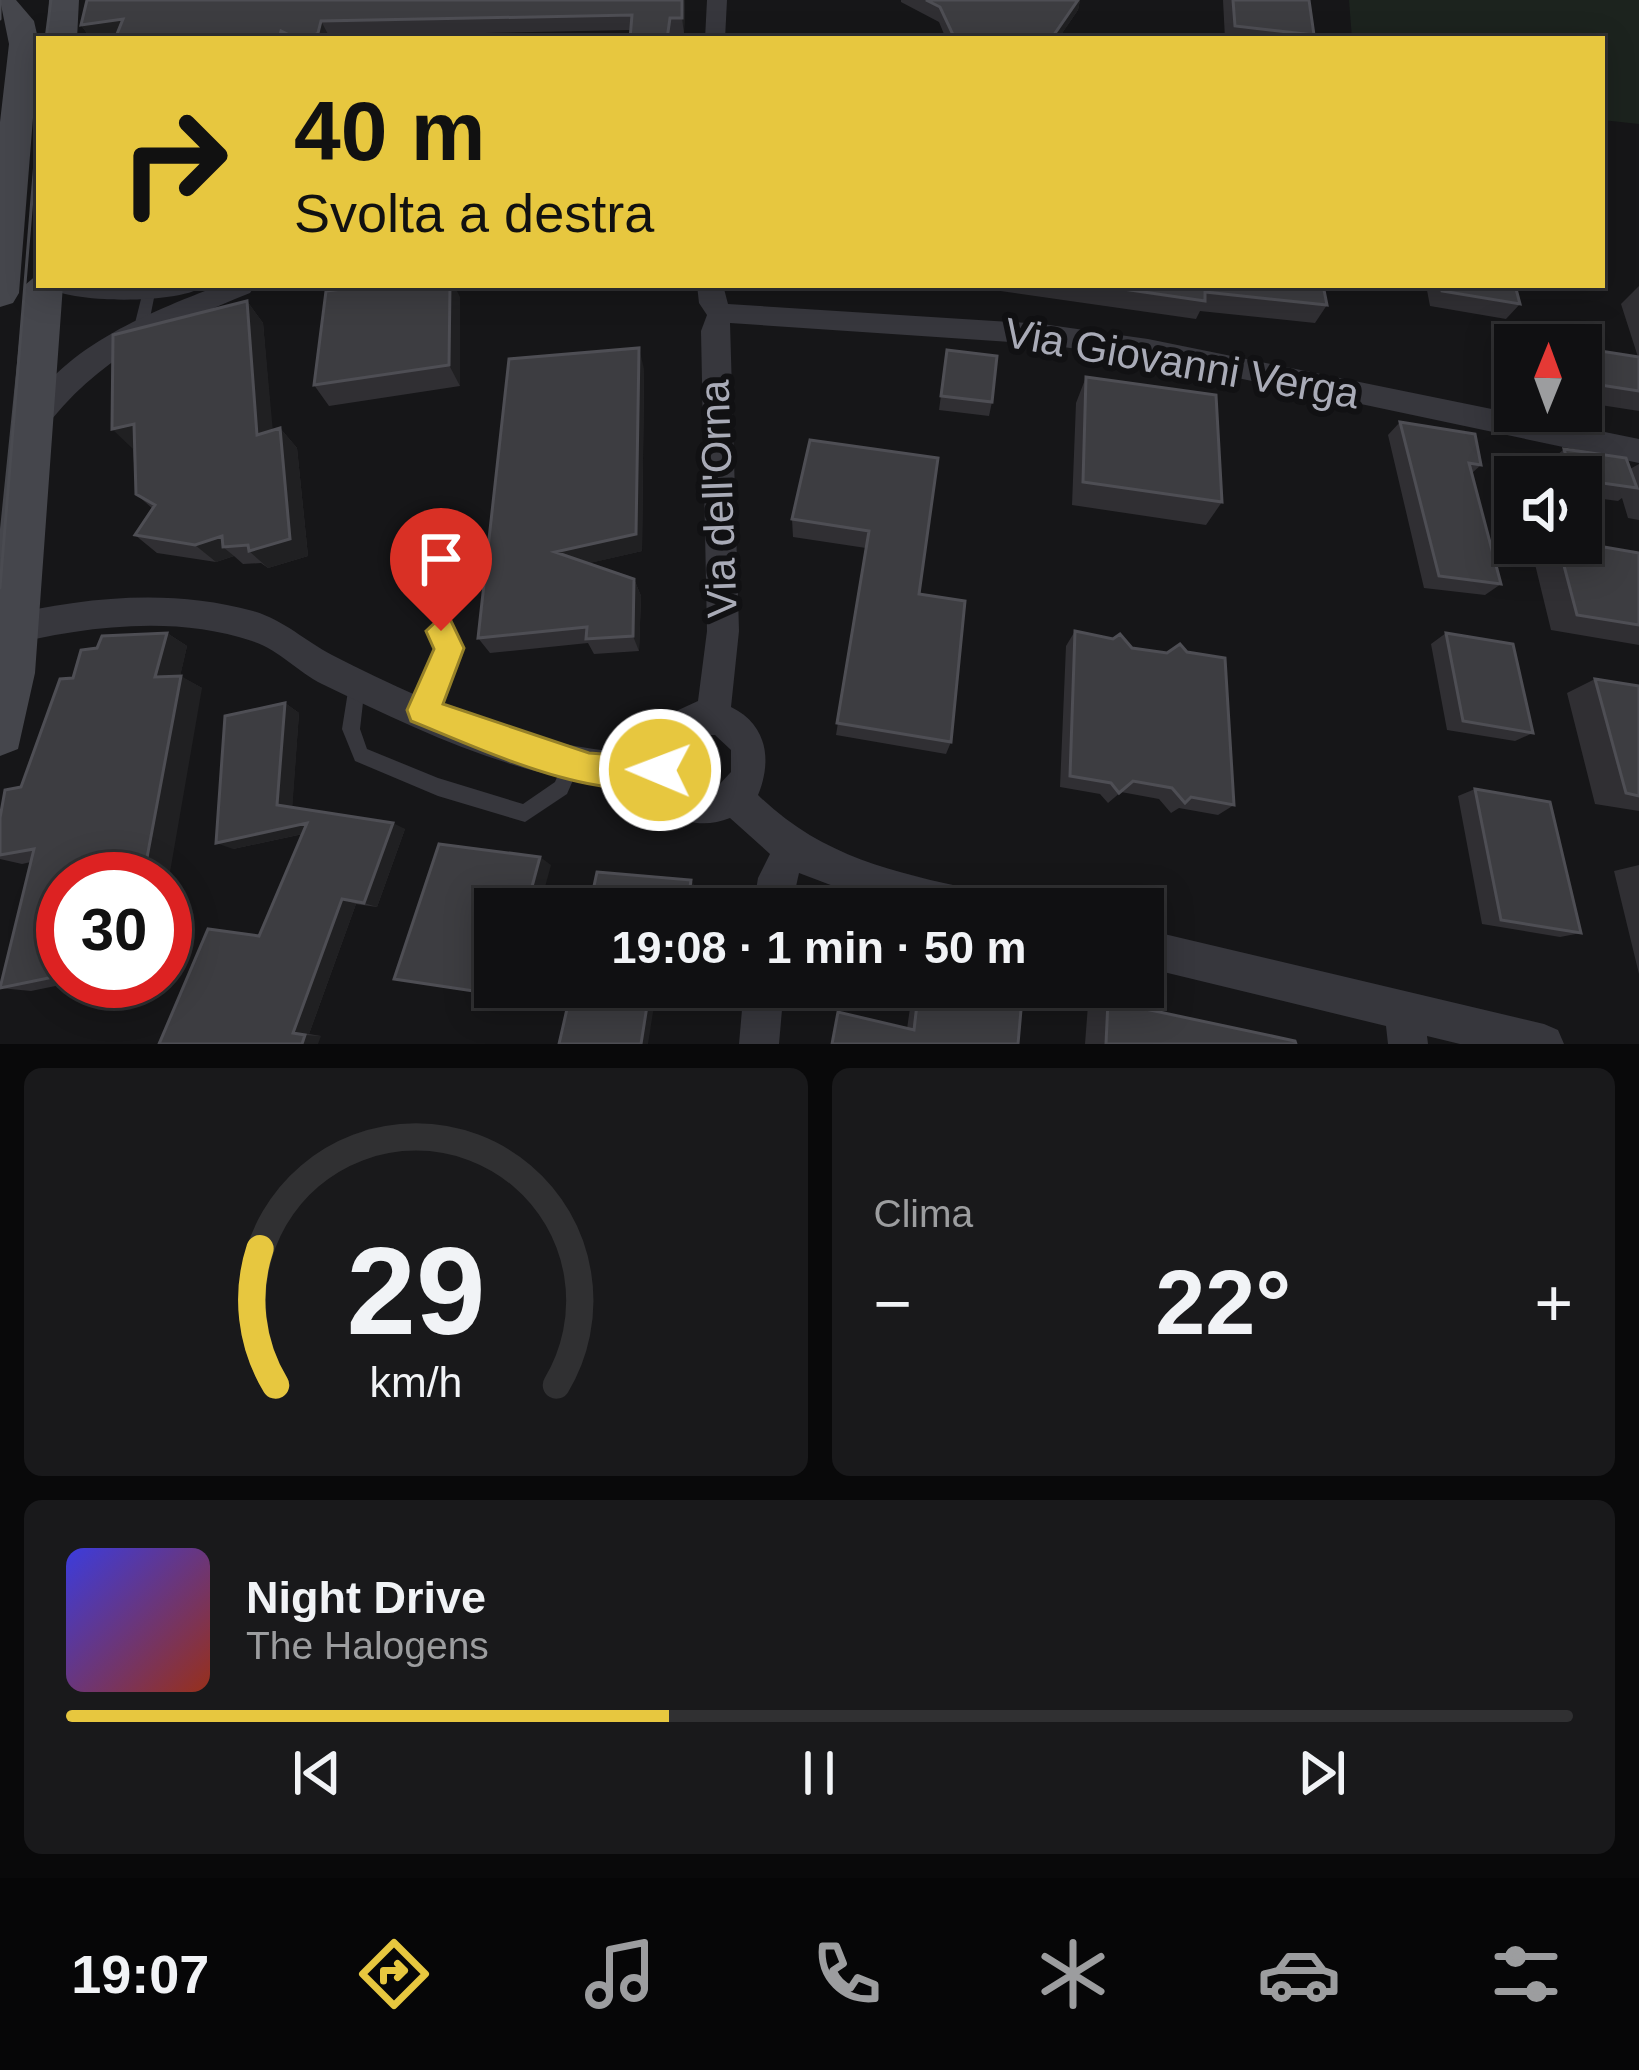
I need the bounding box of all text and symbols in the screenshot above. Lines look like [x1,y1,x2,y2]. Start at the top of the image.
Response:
icon: right [96,84,252,240]
text: 40 m [294,84,485,178]
text: Svolta a destra [294,183,654,243]
street label: Via Giovanni Verga [1001,309,1363,417]
north arrow [1494,324,1602,432]
map controls [1494,324,1602,564]
street label: Via dell'Orna [690,378,746,619]
button: sound [1494,456,1602,564]
pin [390,508,492,631]
icon: arrive [408,526,474,592]
position arrow [597,707,723,833]
speed limit sign: 30 [36,852,192,1008]
text: 19:08 · 1 min · 50 m [611,922,1027,973]
text: Clima [874,1192,973,1235]
text: 29 [346,1221,485,1360]
text: 22° [1155,1253,1291,1353]
text: − [874,1266,912,1340]
text: + [1534,1266,1573,1340]
text: km/h [369,1358,462,1406]
text: Night Drive [246,1572,486,1623]
text: The Halogens [246,1624,489,1667]
icon: previous [284,1740,350,1806]
icon: pause [786,1740,852,1806]
icon: next [1289,1740,1355,1806]
icon: directions [352,1932,436,2016]
icon: music [578,1932,662,2016]
icon: phone [805,1932,889,2016]
icon: climate [1031,1932,1115,2016]
icon: car [1257,1932,1341,2016]
icon: filters [1484,1932,1568,2016]
text: 19:07 [71,1944,209,2004]

